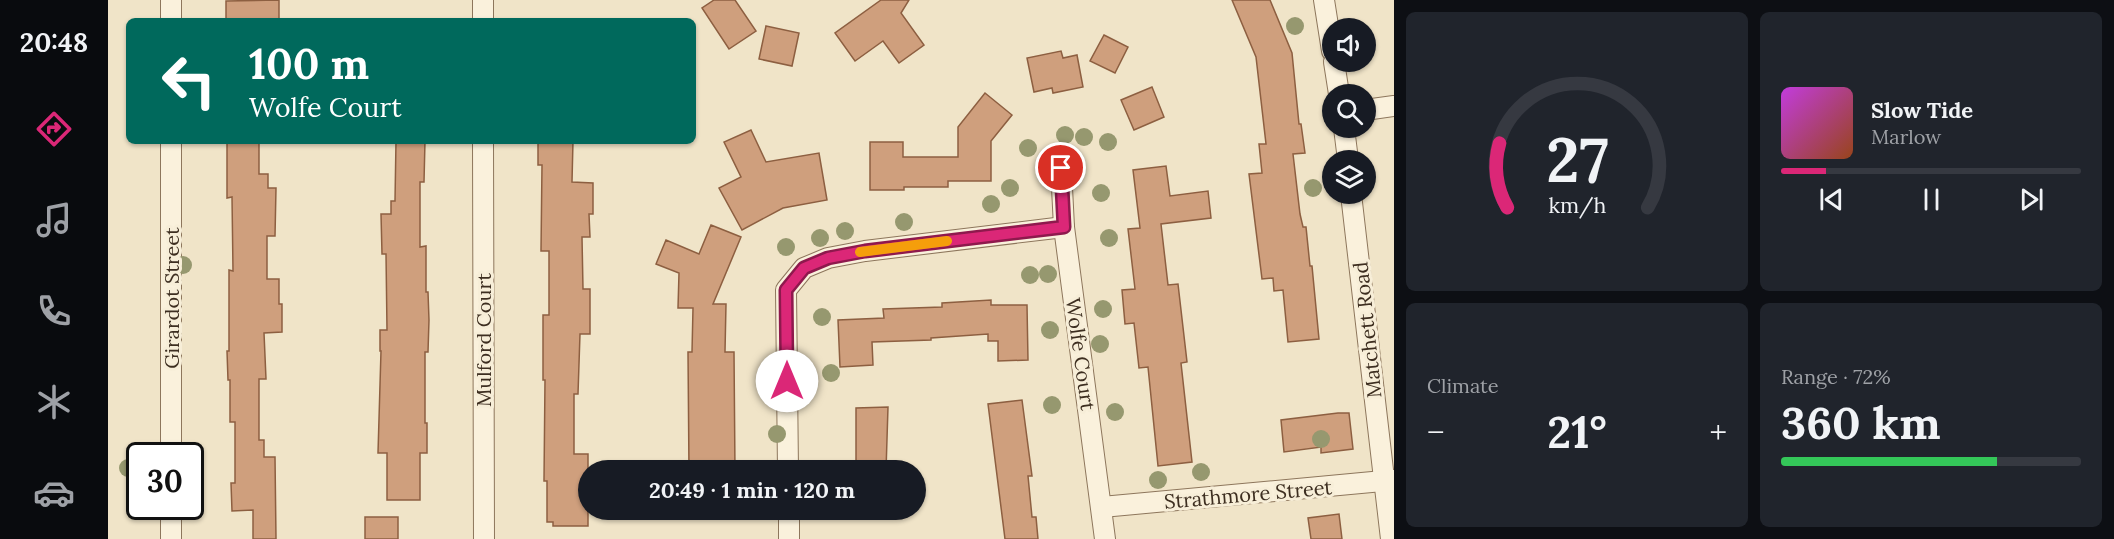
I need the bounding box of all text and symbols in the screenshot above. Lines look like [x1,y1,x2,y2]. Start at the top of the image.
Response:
map controls [1322,18,1376,204]
button: sound [1322,18,1376,72]
text: 20:48 [20,25,88,59]
text: 100 m [249,37,369,91]
icon: left [150,42,228,120]
button: search [1322,84,1376,138]
text: Wolfe Court [249,90,402,124]
text: Slow Tide [1871,96,1973,124]
icon: directions [33,108,75,150]
text: 27 [1546,120,1608,200]
text: Marlow [1871,124,1941,149]
pin [1035,142,1086,193]
button: layers [1322,150,1376,204]
icon: arrive [1044,151,1077,184]
icon: previous [1815,183,1848,216]
icon: pause [1915,183,1948,216]
icon: next [2015,183,2048,216]
text: km/h [1548,192,1606,220]
icon: music [33,199,75,241]
street label: Girardot Street [159,227,184,369]
street label: Matchett Road [1347,261,1387,399]
street label: Mulford Court [471,273,496,407]
icon: phone [33,290,75,332]
street label: Wolfe Court [1061,296,1101,412]
position arrow [755,349,819,413]
text: Range · 72% [1781,364,1891,389]
text: Climate [1427,373,1499,398]
icon: climate [33,381,75,423]
text: 360 km [1781,394,1941,451]
text: 21° [1547,403,1607,460]
text: − [1427,411,1445,453]
text: + [1709,411,1727,453]
speed limit sign: 30 [126,442,204,520]
icon: car [33,472,75,514]
street label: Strathmore Street [1163,474,1333,514]
text: 20:49 · 1 min · 120 m [649,476,855,504]

